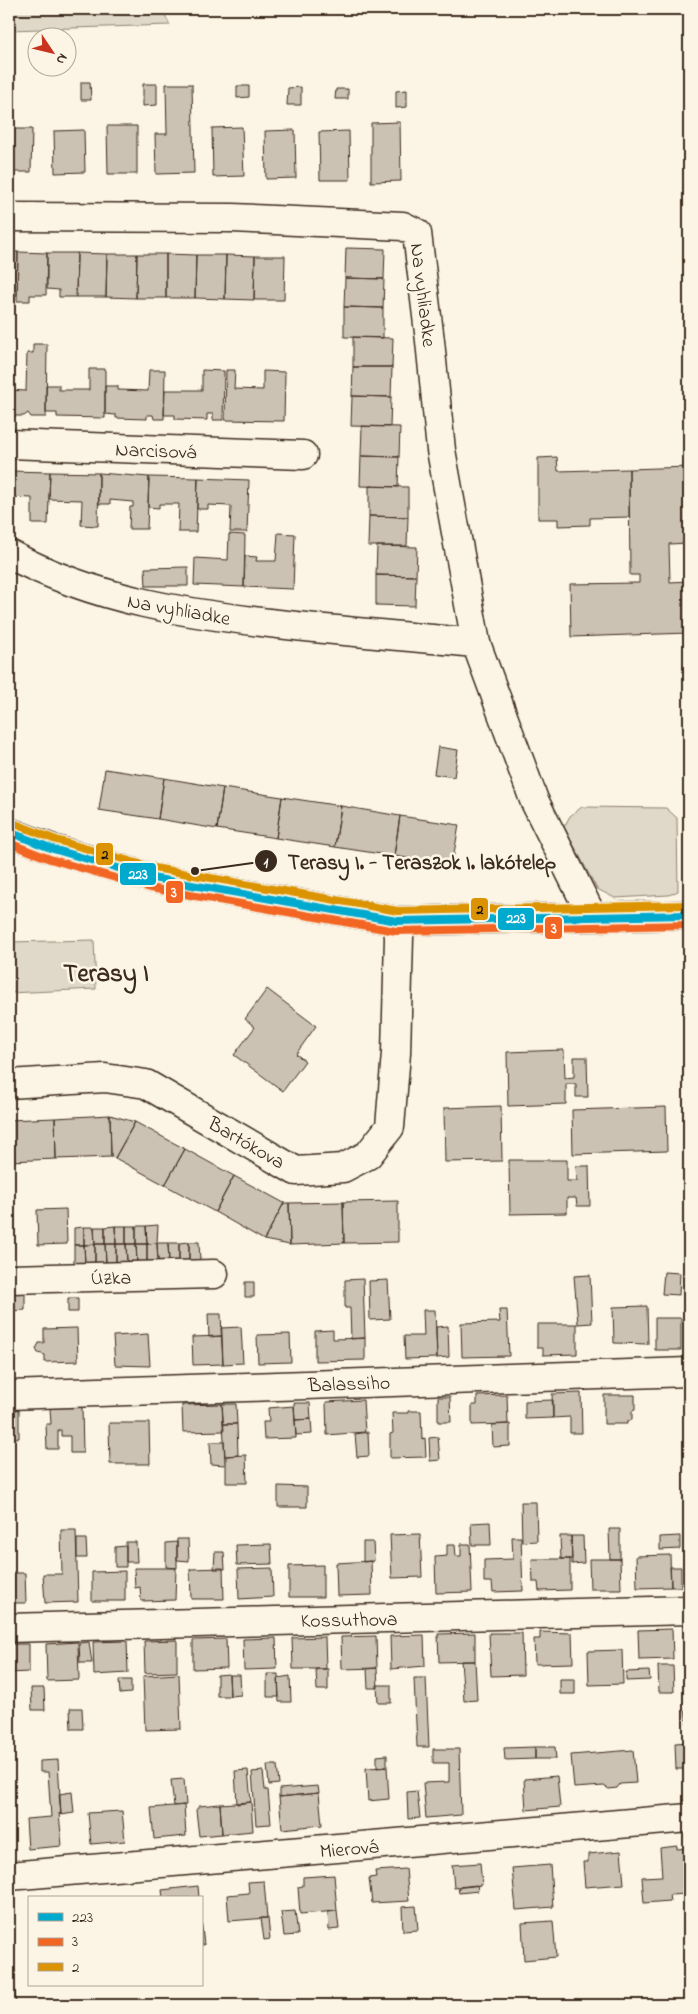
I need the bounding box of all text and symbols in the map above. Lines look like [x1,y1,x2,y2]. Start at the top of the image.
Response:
north arrow [28,28,78,78]
text: N [50,49,73,68]
street label: Na vyhliadke [401,242,442,349]
street label: Narcisová [115,437,197,468]
street label: Na vyhliadke [125,588,233,635]
line badge: 2 [95,842,114,866]
callout: Terasy I. - Teraszok I. lakótelep [253,843,566,879]
text: 2 [101,845,109,866]
text: Terasy I. - Teraszok I. lakótelep [288,849,556,881]
text: 1 [264,852,269,874]
line badge: 223 [119,862,157,886]
text: 223 [127,865,148,886]
line badge: 3 [165,880,184,904]
text: 3 [170,883,177,904]
line badge: 2 [470,897,489,921]
text: 2 [476,900,484,921]
line badge: 223 [497,907,535,931]
text: 223 [505,909,526,930]
line badge: 3 [544,916,563,940]
text: 3 [550,919,557,940]
district label: Terasy I [63,957,149,994]
street label: Bartókova [201,1110,290,1178]
street label: Úzka [90,1265,132,1294]
street label: Balassiho [306,1370,391,1401]
street label: Kossuthova [300,1606,398,1637]
street label: Mierová [318,1833,380,1868]
legend [28,1896,202,1986]
text: 223 [72,1907,93,1929]
text: 3 [72,1931,78,1953]
text: 2 [72,1957,80,1979]

